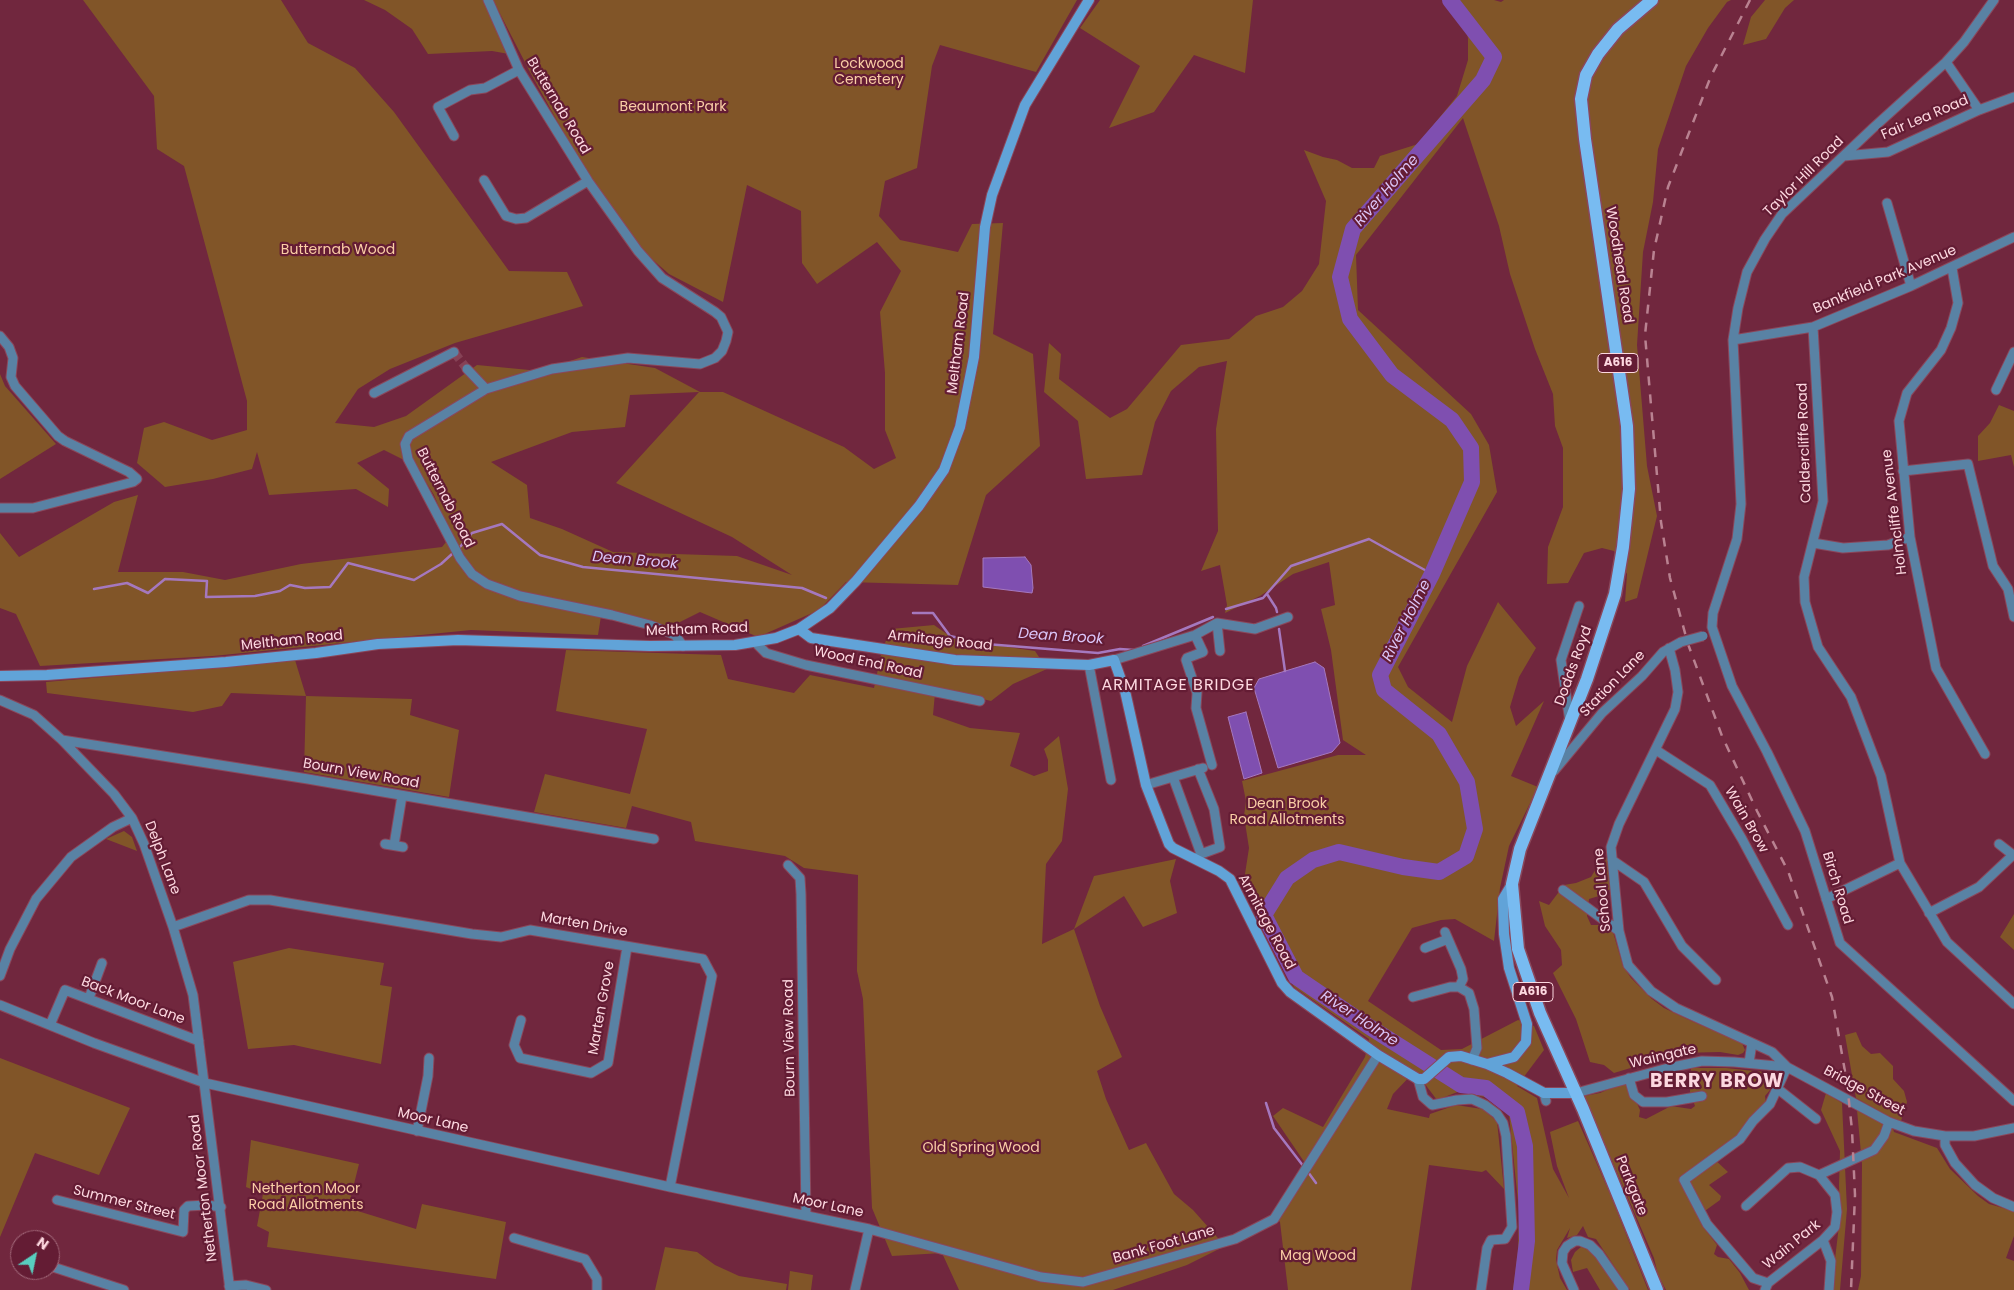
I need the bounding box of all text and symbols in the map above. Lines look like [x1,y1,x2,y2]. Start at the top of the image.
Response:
street label: Butternab Road [523,55,593,157]
park label: Lockwood Cemetery [834,56,904,88]
street label: Fair Lea Road [1879,92,1971,144]
park label: Beaumont Park [620,99,726,115]
street label: Taylor Hill Road [1760,133,1848,221]
water label: River Holme [1351,152,1423,230]
street label: Woodhead Road [1601,206,1637,324]
park label: Butternab Wood [281,242,395,258]
street label: Bankfield Park Avenue [1811,242,1959,318]
street label: Meltham Road [944,291,974,395]
road number: A616 [1598,353,1638,372]
street label: Caldercliffe Road [1795,382,1815,504]
street label: Butternab Road [413,445,477,551]
street label: Holmcliffe Avenue [1879,448,1911,576]
water label: Dean Brook [591,548,679,574]
water label: River Holme [1379,577,1435,665]
street label: Meltham Road [646,620,748,640]
street label: Dodds Royd [1552,624,1596,708]
water label: Dean Brook [1018,625,1104,649]
street label: Meltham Road [240,627,344,655]
street label: Armitage Road [887,627,993,655]
street label: Wood End Road [812,643,924,683]
street label: Station Lane [1577,647,1649,721]
district label: ARMITAGE BRIDGE [1100,676,1256,696]
street label: Bourn View Road [302,756,420,792]
street label: Wain Brow [1720,784,1772,856]
park label: Dean Brook Road Allotments [1230,796,1344,829]
street label: Delph Lane [140,819,184,897]
street label: School Lane [1591,847,1615,933]
street label: Birch Road [1818,850,1856,926]
street label: Armitage Road [1234,872,1298,972]
street label: Marten Drive [539,909,629,941]
street label: Marten Grove [585,960,619,1056]
street label: Back Moor Lane [79,974,187,1028]
street label: Bourn View Road [781,979,799,1097]
road number: A616 [1513,982,1553,1002]
water label: River Holme [1317,987,1401,1051]
street label: Waingate [1628,1041,1698,1073]
street label: Bridge Street [1821,1063,1907,1119]
district label: BERRY BROW [1649,1071,1785,1093]
street label: Moor Lane [396,1105,470,1137]
street label: Netherton Moor Road [187,1113,221,1263]
park label: Old Spring Wood [922,1140,1040,1156]
street label: Parkgate [1611,1154,1651,1218]
park label: Netherton Moor Road Allotments [249,1181,363,1214]
street label: Summer Street [71,1182,177,1224]
street label: Moor Lane [791,1190,865,1222]
street label: Wain Park [1760,1217,1824,1273]
street label: Bank Foot Lane [1111,1222,1217,1268]
north arrow [10,1230,60,1280]
text: N [33,1232,53,1255]
park label: Mag Wood [1280,1248,1356,1264]

